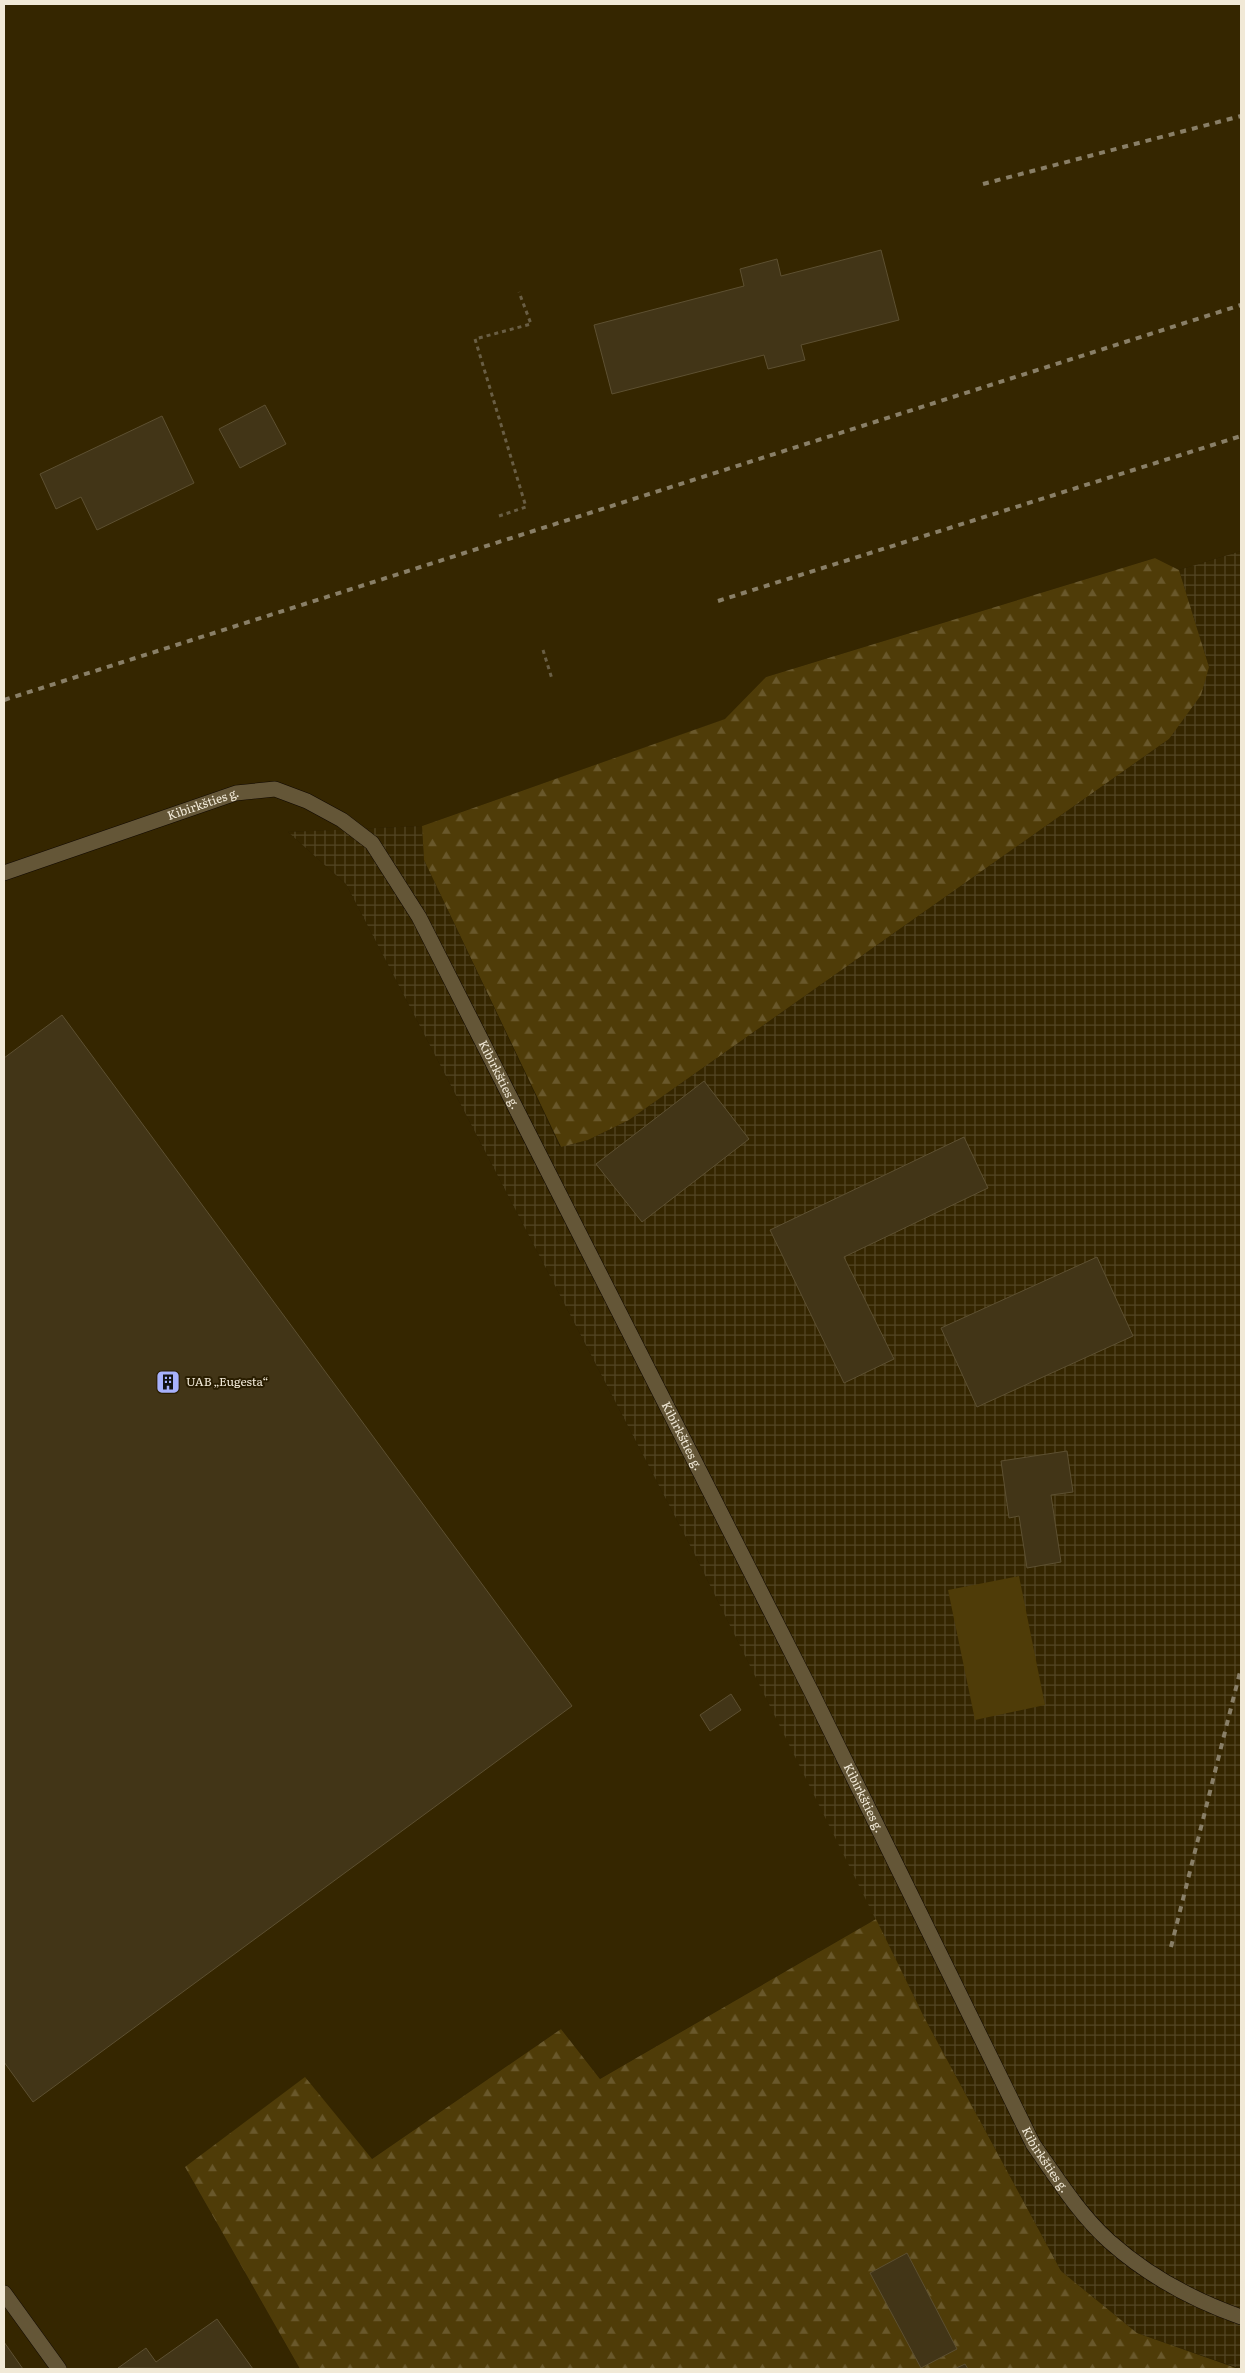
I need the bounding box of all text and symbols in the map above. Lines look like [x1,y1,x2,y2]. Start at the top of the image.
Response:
street label: Kibirkšties g. [164,783,240,824]
street label: Kibirkšties g. [475,1037,525,1112]
building icon: UAB „Eugesta“ [155,1369,181,1395]
place label: UAB „Eugesta“ [186,1372,268,1390]
street label: Kibirkšties g. [658,1398,708,1474]
street label: Kibirkšties g. [840,1760,889,1836]
street label: Kibirkšties g. [1018,2123,1074,2196]

